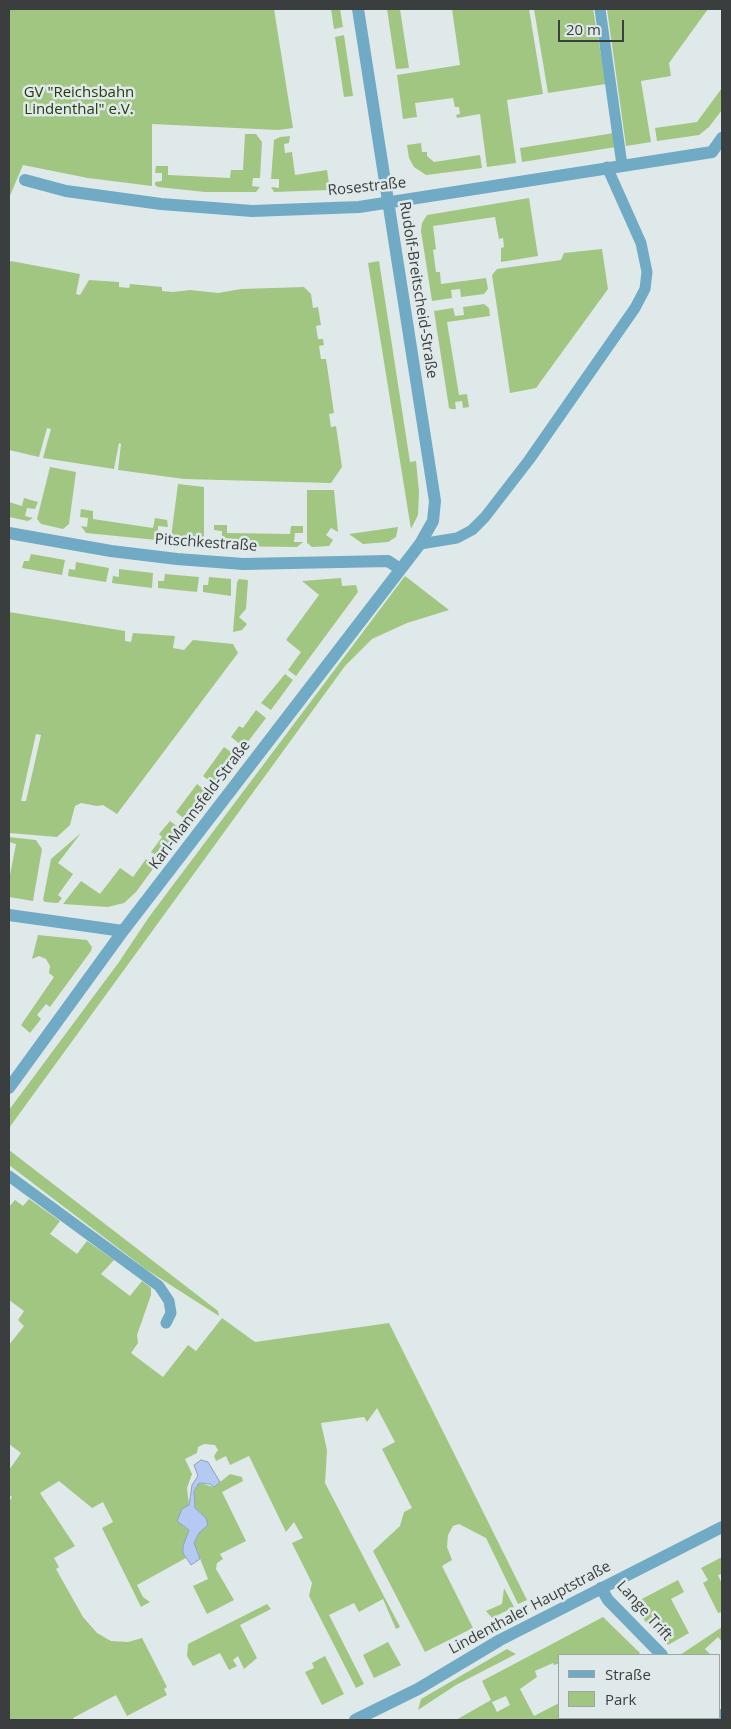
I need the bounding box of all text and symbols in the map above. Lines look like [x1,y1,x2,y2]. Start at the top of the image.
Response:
scale bar [561,10,627,42]
text: 20 m [566,19,601,39]
park label: GV "Reichsbahn Lindenthal" e.V. [24,84,134,119]
street label: Rosestraße [327,174,407,200]
street label: Rudolf-Breitscheid-Straße [395,200,441,380]
street label: Pitschkestraße [154,530,258,556]
street label: Karl-Mannsfeld-Straße [146,737,254,873]
street label: Lindenthaler Hauptstraße [446,1558,614,1658]
street label: Lange Trift [612,1577,676,1645]
legend [558,1654,721,1719]
text: Straße [605,1664,651,1684]
text: Park [605,1689,636,1709]

